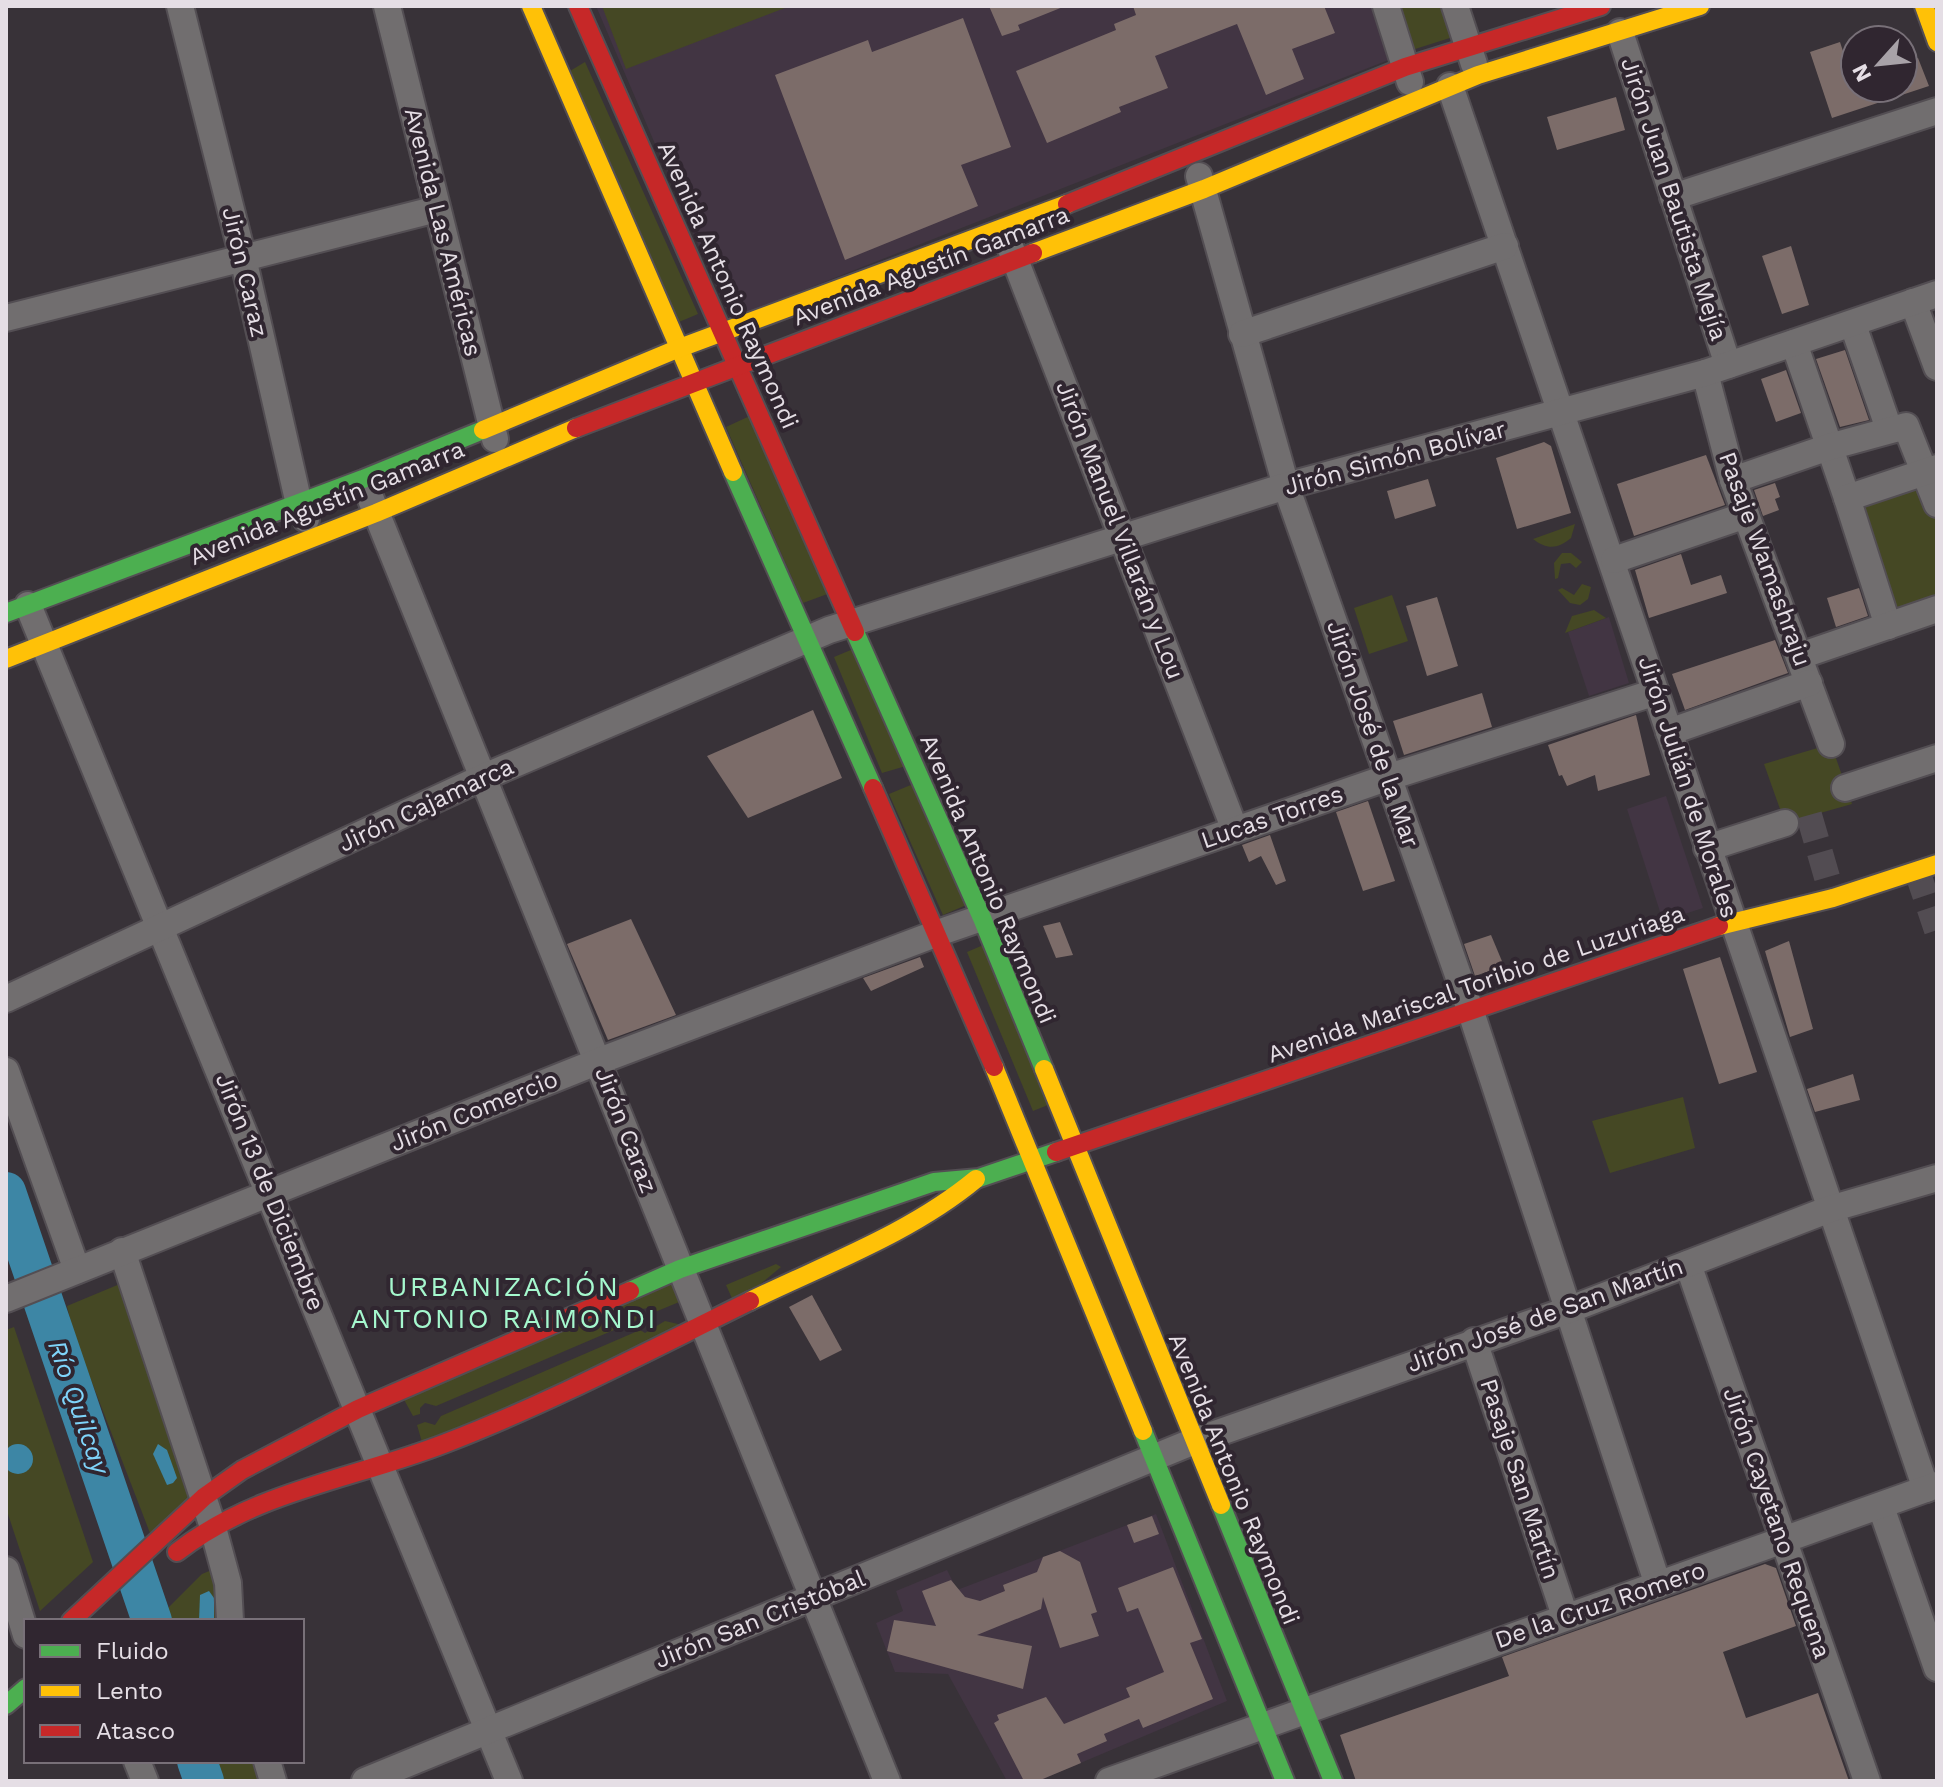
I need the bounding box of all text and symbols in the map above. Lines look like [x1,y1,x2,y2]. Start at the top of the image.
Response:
north arrow [1839,24,1919,104]
street label: Jirón Juan Bautista Mejía [1615,54,1733,344]
text: N [1847,60,1876,86]
street label: Avenida Las Américas [399,105,487,359]
street label: Avenida Antonio Raymondi [652,137,804,433]
street label: Avenida Agustín Gamarra [789,200,1073,332]
street label: Jirón Caraz [216,204,274,340]
street label: Jirón Manuel Villarán y Lou [1050,377,1190,683]
street label: Jirón Simón Bolívar [1281,415,1509,501]
street label: Avenida Agustín Gamarra [186,435,468,571]
street label: Pasaje Wamashraju [1713,448,1817,670]
street label: Jirón José de la Mar [1321,617,1425,851]
street label: Jirón Julián de Morales [1632,653,1744,921]
street label: Avenida Antonio Raymondi [914,730,1062,1028]
street label: Jirón Cajamarca [334,752,518,858]
street label: Lucas Torres [1197,780,1347,854]
street label: Avenida Mariscal Toribio de Luzuriaga [1264,899,1688,1069]
street label: Jirón Caraz [589,1063,663,1197]
street label: Jirón Comercio [386,1065,562,1157]
street label: Jirón 13 de Diciembre [210,1069,330,1315]
street label: Jirón José de San Martín [1403,1252,1687,1378]
district label: URBANIZACIÓN ANTONIO RAIMONDI [351,1270,657,1335]
street label: Avenida Antonio Raymondi [1163,1329,1305,1629]
water label: Río Quilcay [42,1336,117,1480]
street label: Pasaje San Martín [1474,1375,1566,1583]
street label: Jirón Cayetano Requena [1717,1384,1837,1662]
street label: De la Cruz Romero [1491,1556,1709,1654]
street label: Jirón San Cristóbal [651,1564,870,1674]
legend [24,1619,304,1763]
text: Fluido [96,1637,169,1665]
text: Lento [96,1677,163,1705]
text: Atasco [96,1717,175,1745]

